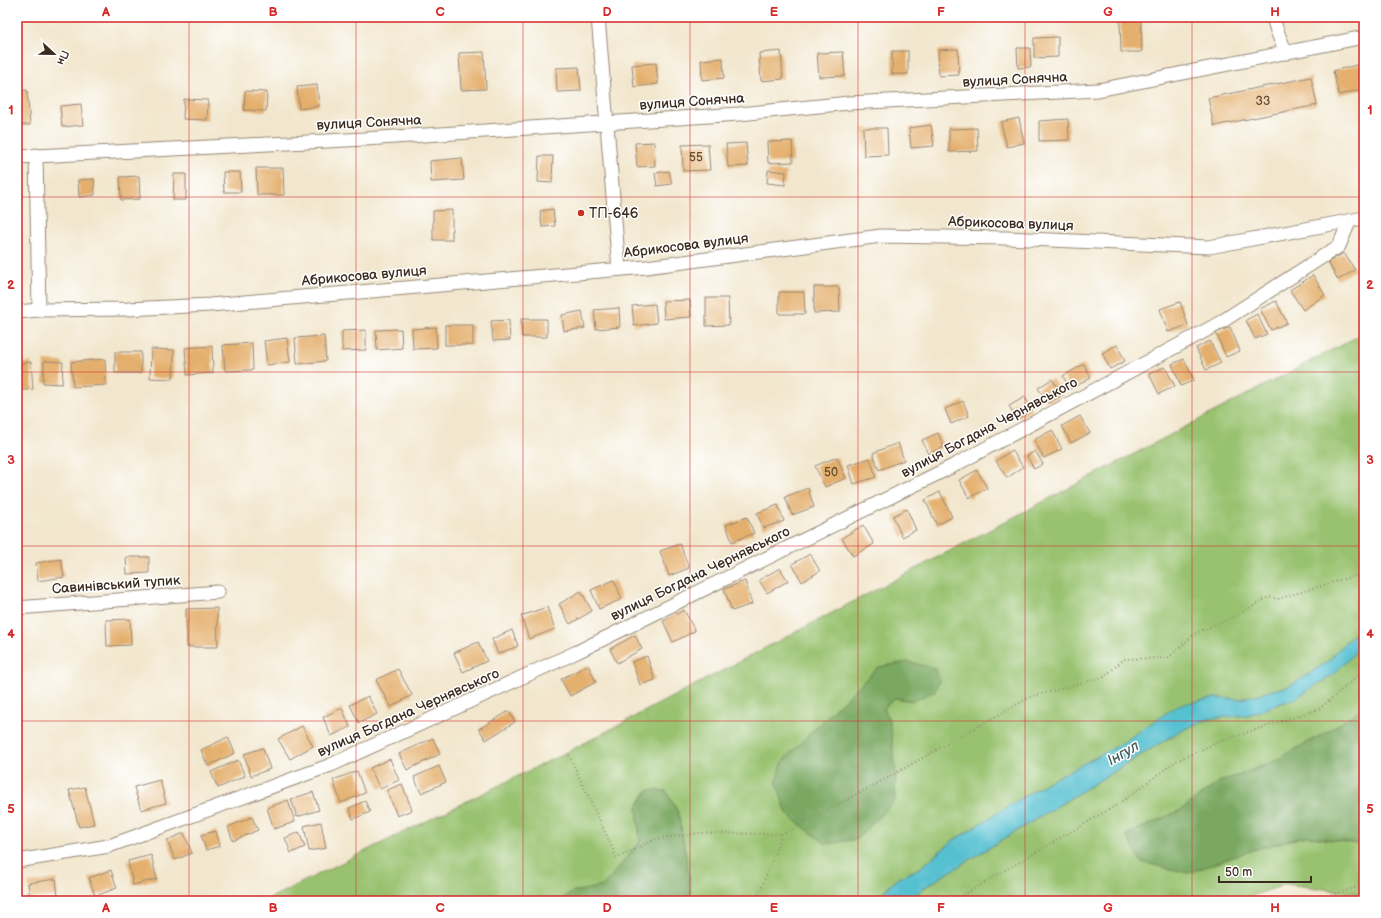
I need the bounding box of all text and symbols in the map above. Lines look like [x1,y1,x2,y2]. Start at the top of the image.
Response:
text: A [101,4,110,20]
text: B [268,4,278,20]
text: C [435,4,445,20]
text: D [602,4,612,20]
text: E [770,4,779,20]
text: F [937,4,945,20]
text: G [1103,4,1113,20]
text: H [1270,4,1280,20]
north arrow [34,34,74,74]
text: Пн [54,48,72,67]
street label: вулиця Сонячна [962,68,1069,91]
street label: вулиця Сонячна [639,89,746,114]
house number: 33 [1256,94,1270,109]
text: 1 [8,102,14,118]
text: 1 [1367,102,1373,118]
street label: вулиця Сонячна [316,111,423,134]
house number: 55 [689,150,703,165]
place label: ТП-646 [589,205,639,222]
marker: ТП-646 [576,208,586,218]
street label: Абрикосова вулиця [947,213,1074,234]
street label: Абрикосова вулиця [622,229,750,262]
street label: Абрикосова вулиця [300,262,428,290]
text: 2 [7,277,15,293]
text: 2 [1366,277,1374,293]
street label: вулиця Богдана Чернявського [898,374,1080,481]
text: 3 [7,452,15,468]
text: 3 [1366,452,1374,468]
house number: 50 [824,465,838,480]
street label: вулиця Богдана Чернявського [608,523,793,624]
street label: Савинівський тупик [51,571,181,597]
text: 4 [7,626,15,642]
text: 4 [1366,626,1374,642]
street label: вулиця Богдана Чернявського [315,665,502,760]
water label: Інгул [1104,736,1143,770]
text: 5 [7,801,15,817]
text: 5 [1366,801,1374,817]
scale bar [1219,858,1311,884]
text: 50 m [1225,865,1252,880]
text: A [101,900,110,916]
text: B [268,900,278,916]
text: C [435,900,445,916]
text: D [602,900,612,916]
text: E [770,900,779,916]
text: F [937,900,945,916]
text: G [1103,900,1113,916]
text: H [1270,900,1280,916]

